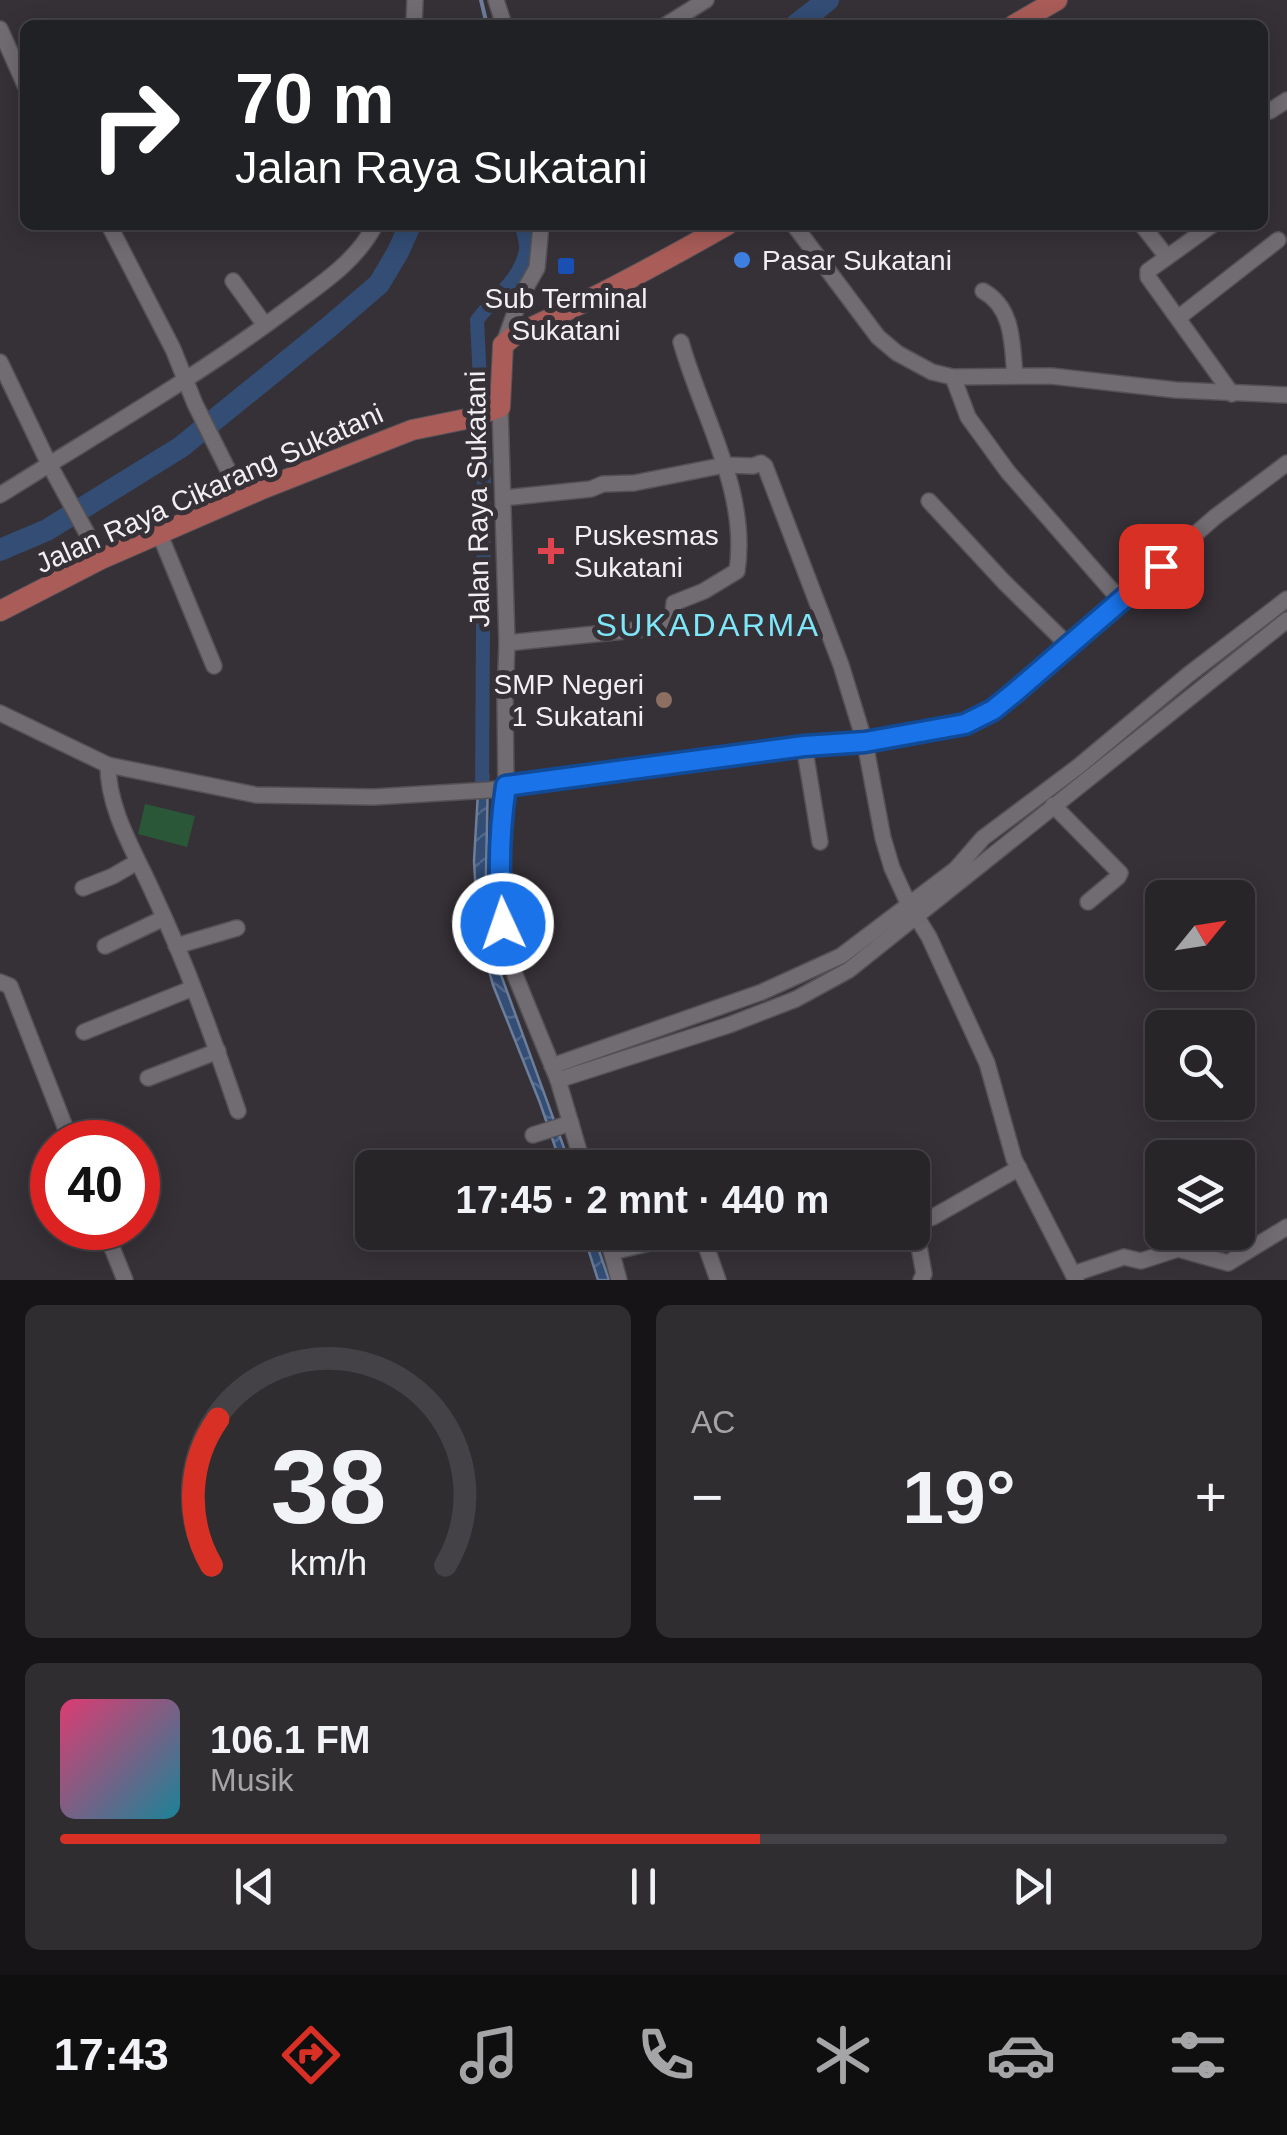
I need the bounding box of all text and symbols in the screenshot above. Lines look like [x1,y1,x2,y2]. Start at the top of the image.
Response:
icon: right [70,60,200,190]
text: 70 m [235,60,395,138]
text: Jalan Raya Sukatani [235,142,648,193]
place label: Pasar Sukatani [762,245,952,276]
marker: Pasar Sukatani [731,249,753,271]
marker: Sub Terminal Sukatani [555,255,577,277]
place label: Sub Terminal Sukatani [485,283,647,346]
street label: Jalan Raya Sukatani [460,370,495,628]
street label: Jalan Raya Cikarang Sukatani [31,398,388,579]
place label: Puskesmas Sukatani [574,520,719,583]
pin [1119,524,1204,609]
marker: Puskesmas Sukatani [538,538,564,564]
icon: arrive [1134,539,1189,594]
district label: SUKADARMA [595,607,821,643]
place label: SMP Negeri 1 Sukatani [494,669,644,732]
marker: SMP Negeri 1 Sukatani [653,689,675,711]
position arrow [451,872,555,976]
north arrow [1145,880,1255,990]
map controls [1145,880,1255,1250]
button: search [1145,1010,1255,1120]
speed limit sign: 40 [30,1120,160,1250]
button: layers [1145,1140,1255,1250]
text: 17:45 · 2 mnt · 440 m [456,1179,829,1221]
text: AC [691,1404,735,1440]
text: 38 [270,1429,386,1545]
text: 19° [902,1455,1016,1539]
text: − [691,1466,723,1528]
text: + [1195,1466,1227,1528]
text: km/h [289,1543,367,1583]
text: 106.1 FM [210,1719,371,1761]
text: Musik [210,1762,294,1798]
icon: previous [227,1859,282,1914]
icon: pause [616,1859,671,1914]
icon: next [1005,1859,1060,1914]
icon: directions [276,2020,346,2090]
icon: music [454,2020,524,2090]
icon: phone [631,2020,701,2090]
icon: climate [808,2020,878,2090]
icon: car [986,2020,1056,2090]
icon: filters [1163,2020,1233,2090]
text: 17:43 [54,2029,169,2080]

